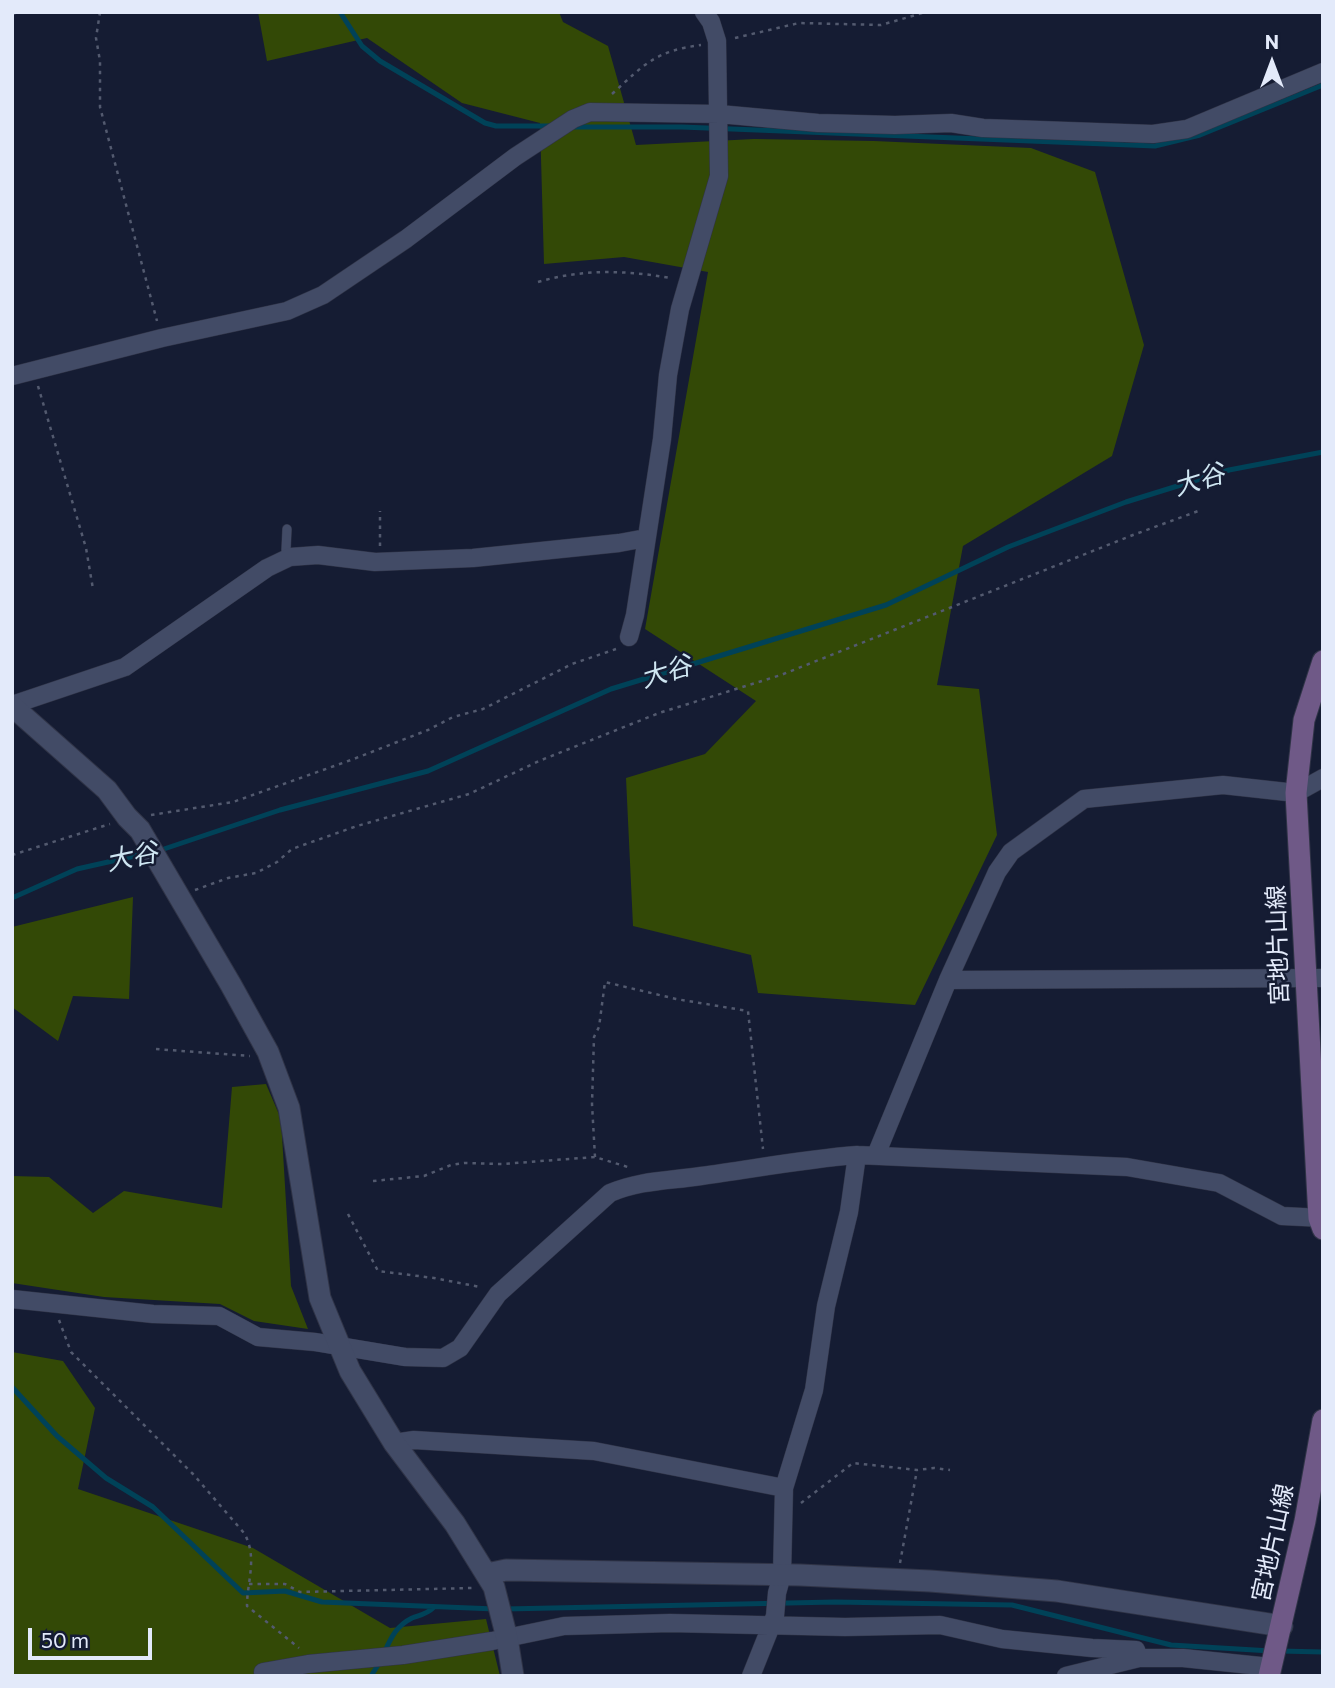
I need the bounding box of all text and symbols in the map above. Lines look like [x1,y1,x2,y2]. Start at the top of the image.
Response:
north arrow [1237,28,1307,98]
text: N [1265,30,1279,53]
water label: 大谷 [1170,457,1228,503]
water label: 大谷 [637,649,695,695]
water label: 大谷 [103,836,161,878]
street label: 宮地片山線 [1262,885,1294,1005]
street label: 宮地片山線 [1246,1481,1300,1605]
scale bar [32,1614,156,1658]
text: 50 m [41,1627,89,1652]

